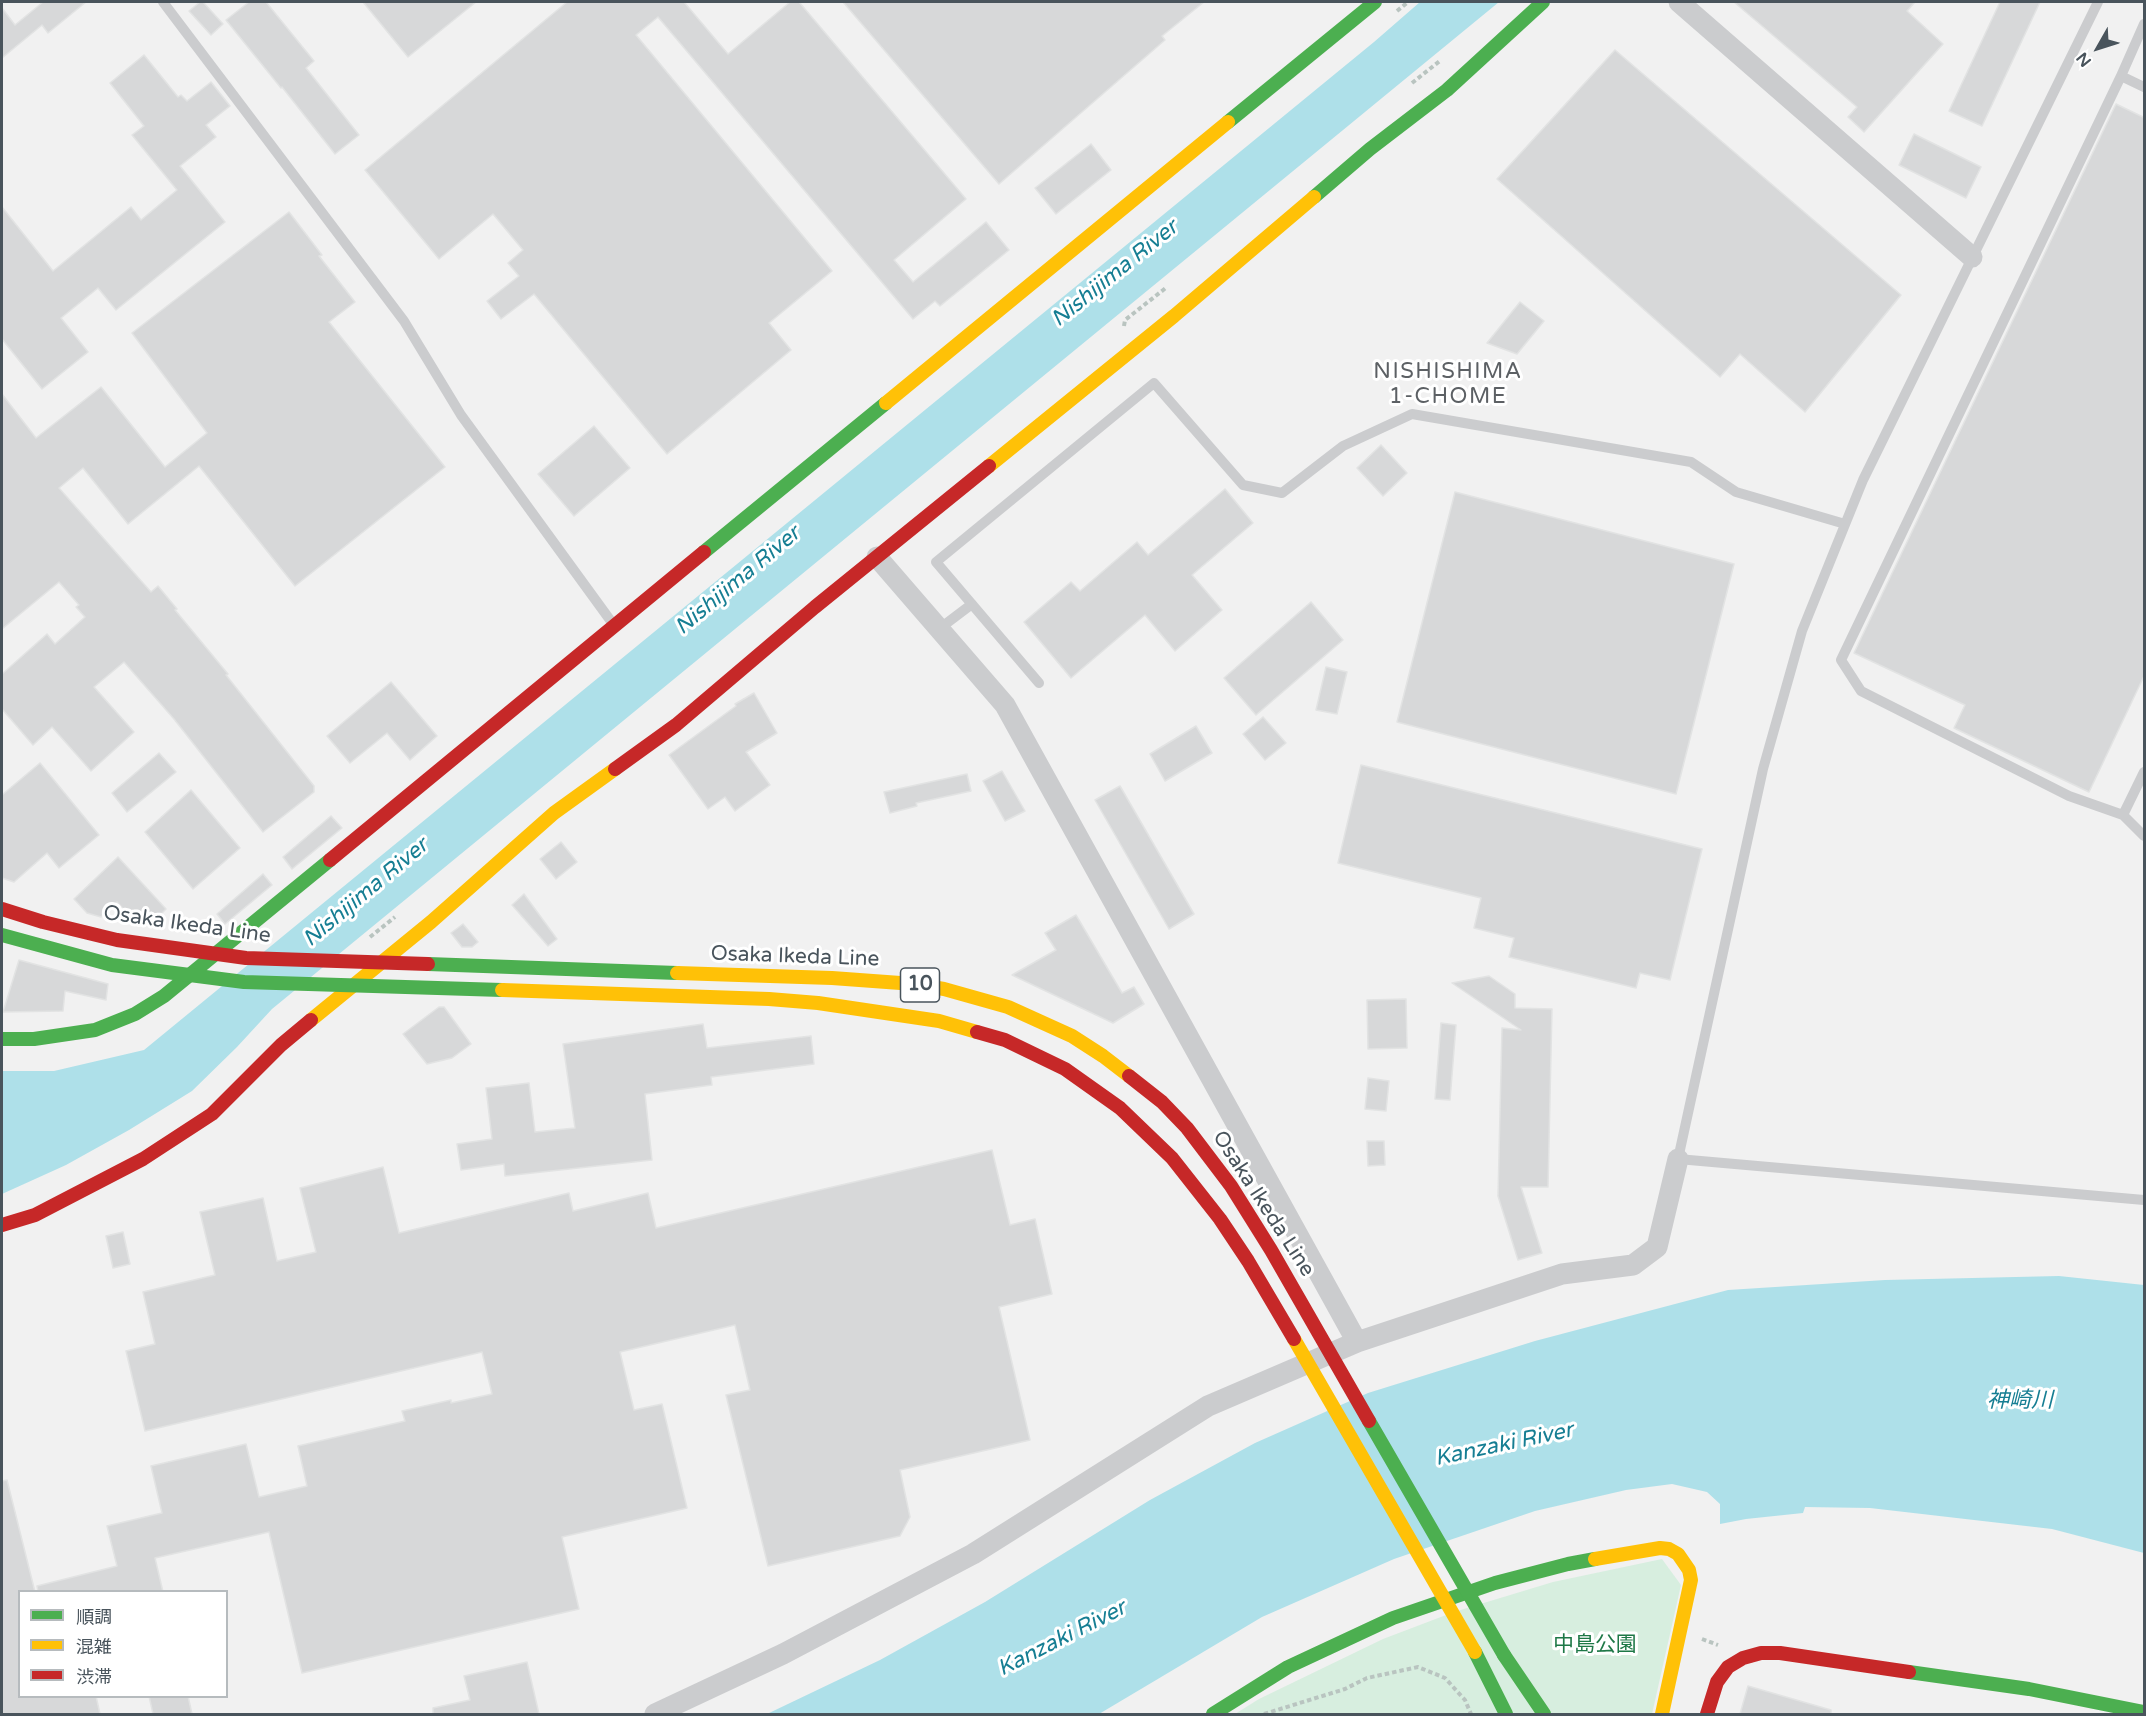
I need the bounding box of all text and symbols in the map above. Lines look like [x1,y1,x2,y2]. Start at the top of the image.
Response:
north arrow [2068,18,2128,78]
text: N [2072,48,2096,71]
water label: Nishijima River [1046,215,1184,333]
district label: NISHISHIMA 1-CHOME [1373,359,1523,410]
water label: Nishijima River [670,521,806,641]
water label: Nishijima River [298,833,434,953]
street label: Osaka Ikeda Line [102,901,272,949]
street label: Osaka Ikeda Line [710,941,880,973]
road number: 10 [900,968,940,1002]
street label: Osaka Ikeda Line [1206,1126,1320,1282]
water label: 神崎川 [1987,1388,2053,1414]
water label: Kanzaki River [1433,1417,1575,1473]
legend [18,1590,228,1698]
water label: Kanzaki River [993,1595,1131,1683]
text: 順調 [76,1606,112,1628]
park label: 中島公園 [1553,1632,1637,1658]
text: 混雑 [76,1636,112,1658]
text: 渋滞 [76,1666,112,1688]

